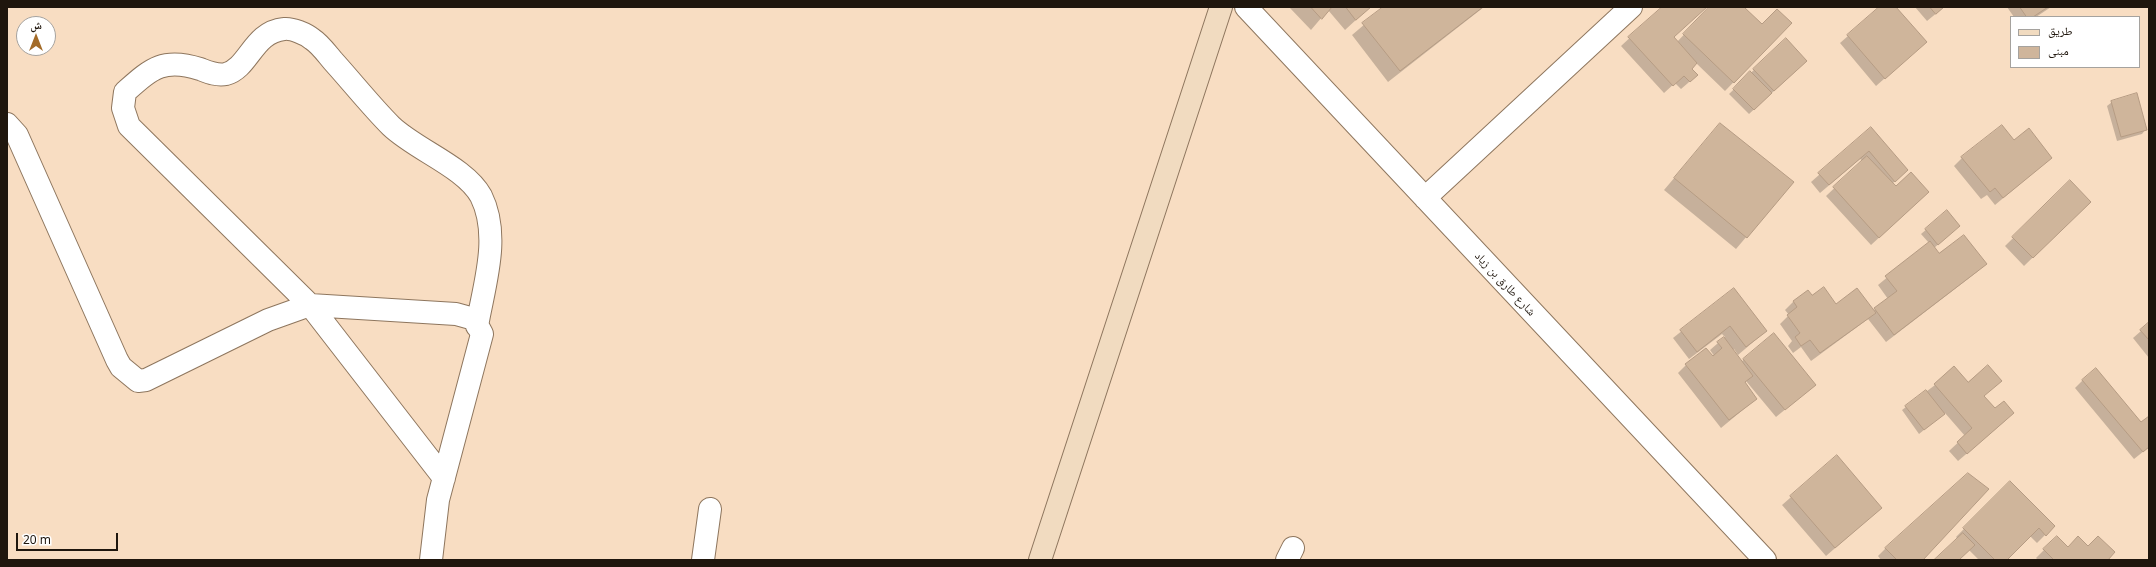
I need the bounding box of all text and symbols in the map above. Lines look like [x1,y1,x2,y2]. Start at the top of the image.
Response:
north arrow [16,16,56,56]
legend [2010,16,2140,68]
text: ش [30,17,42,32]
text: طريق [2048,22,2073,39]
text: مبنى [2048,42,2069,59]
street label: شارع طارق بن زياد [1472,249,1538,319]
scale bar [18,525,120,551]
text: 20 m [23,531,51,548]

